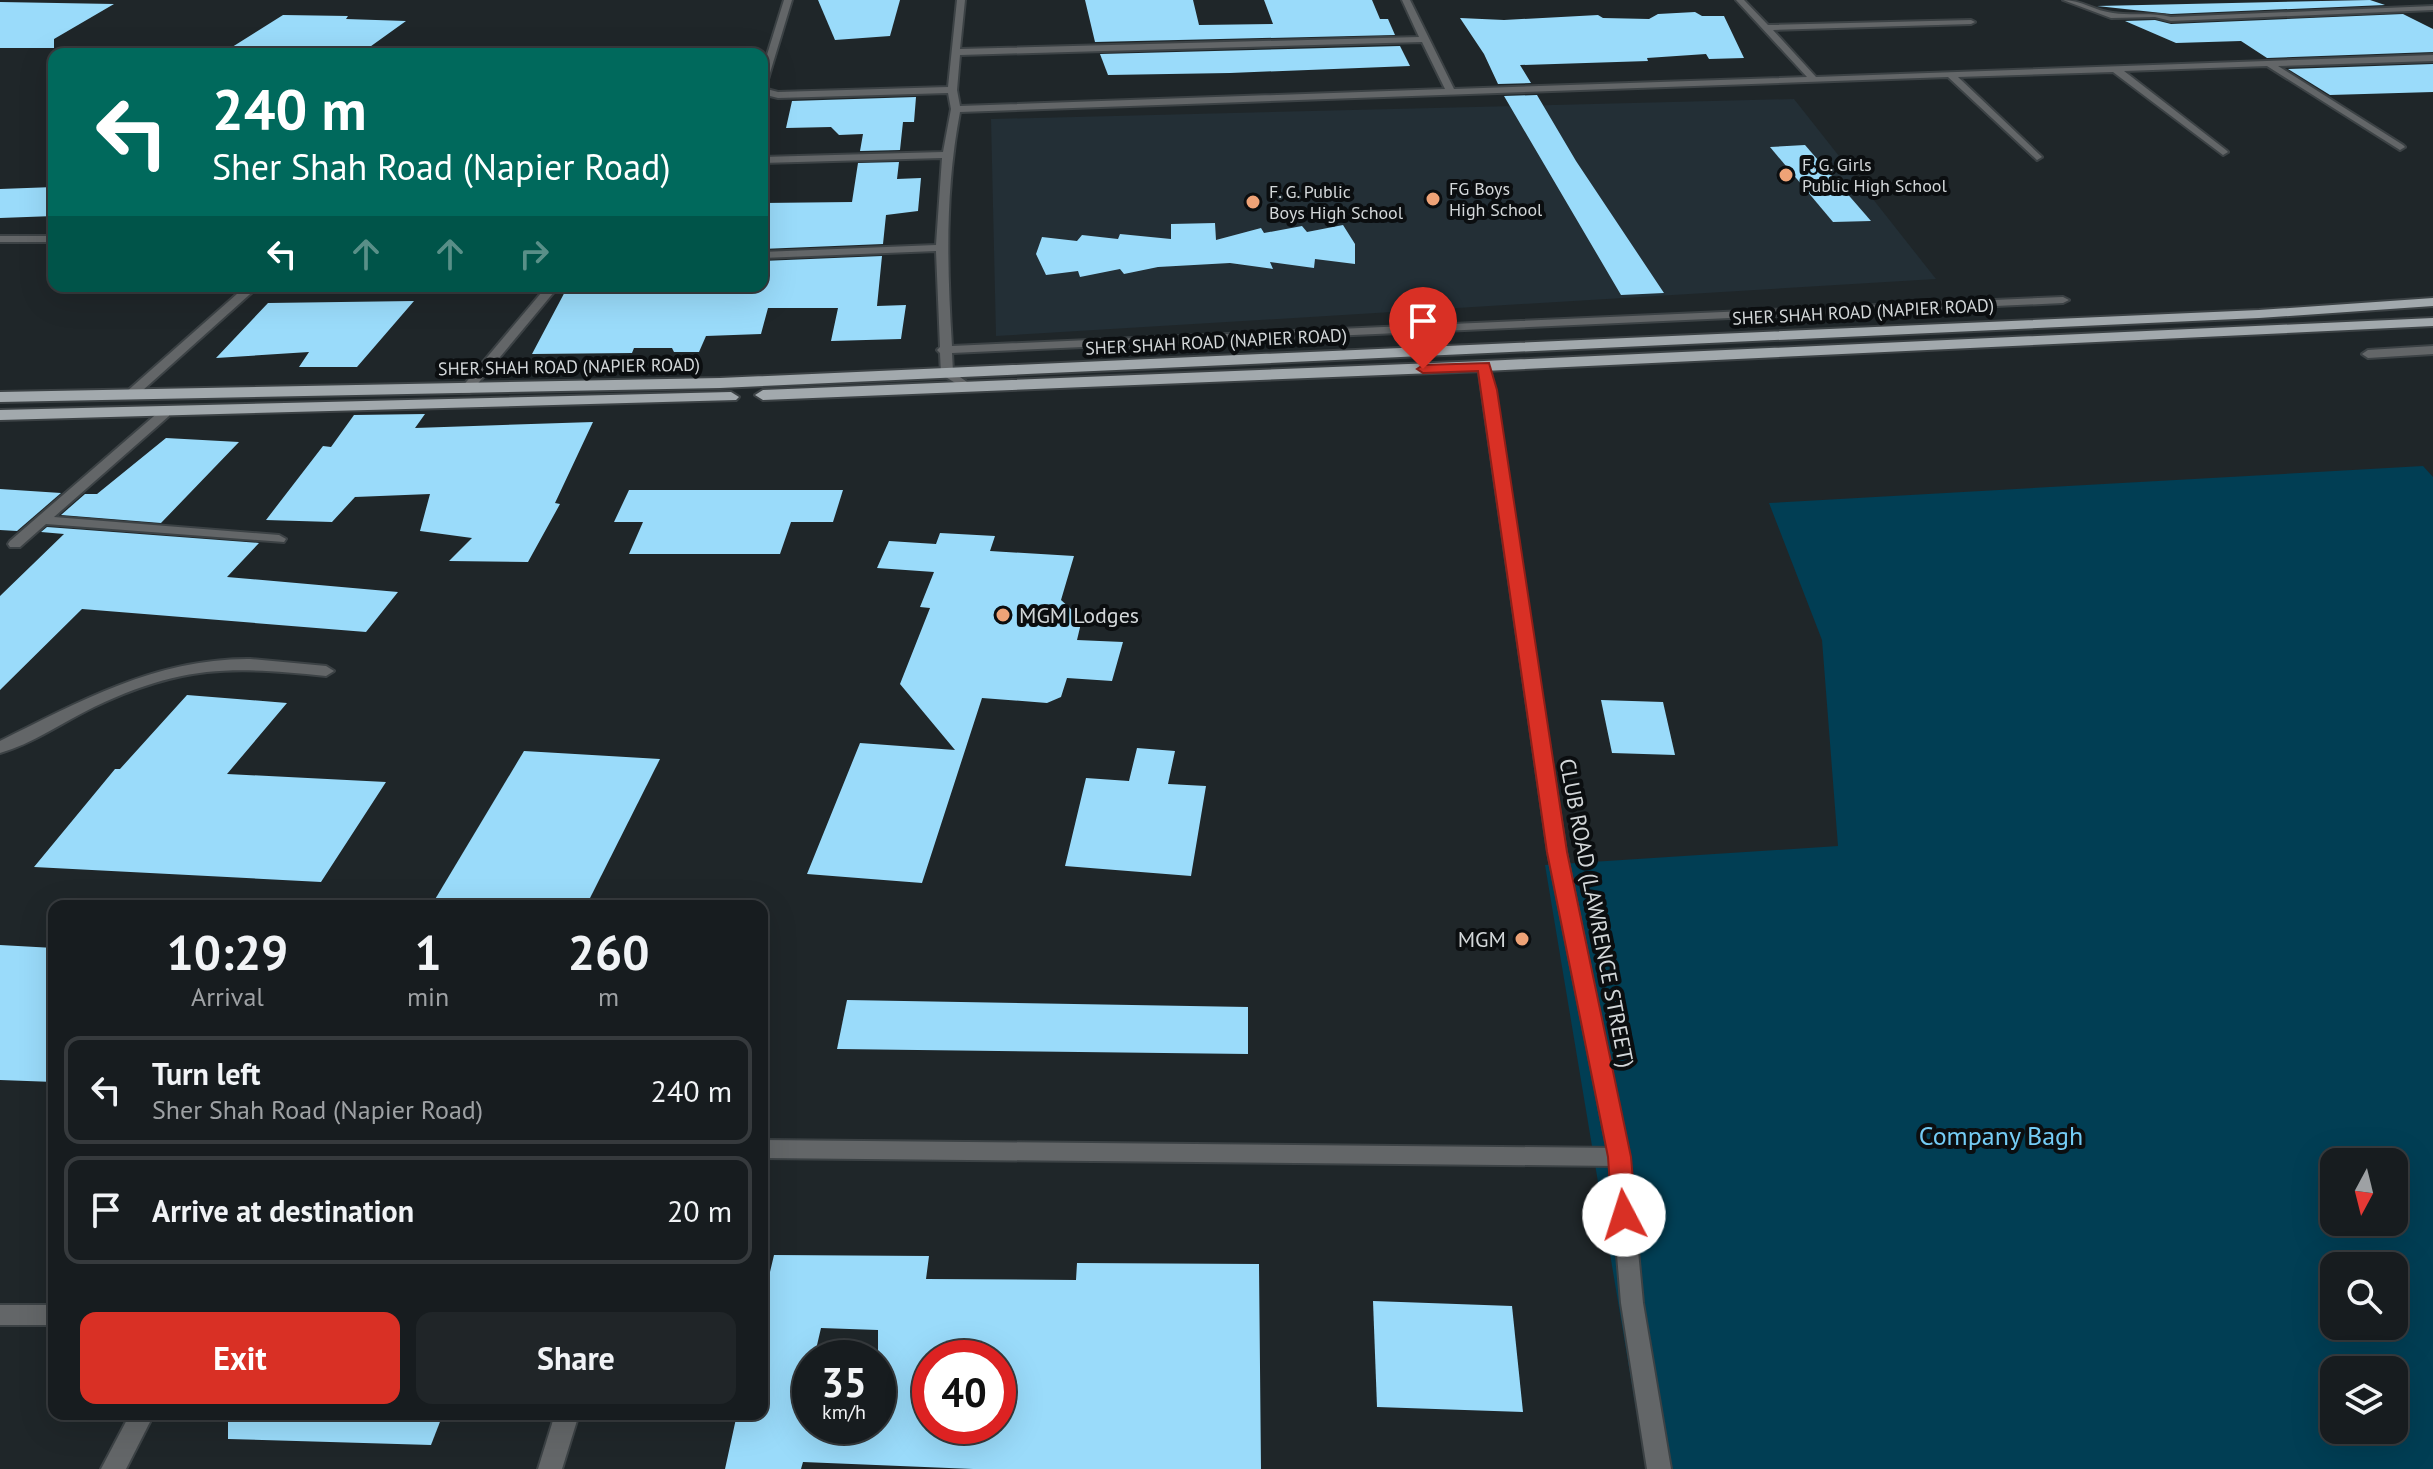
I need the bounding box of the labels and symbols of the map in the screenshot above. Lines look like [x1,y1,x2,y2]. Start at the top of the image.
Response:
place label: F. G. Girls Public High School [1802,153,1947,197]
marker: F. G. Girls Public High School [1777,166,1795,184]
place label: FG Boys High School [1449,177,1543,221]
place label: F. G. Public Boys High School [1269,180,1404,224]
marker: FG Boys High School [1424,190,1442,208]
marker: F. G. Public Boys High School [1244,193,1262,211]
pin [1389,287,1457,369]
street label: SHER SHAH ROAD (NAPIER ROAD) [1732,293,1994,330]
street label: SHER SHAH ROAD (NAPIER ROAD) [1085,323,1347,360]
street label: SHER SHAH ROAD (NAPIER ROAD) [438,353,700,380]
place label: MGM Lodges [1019,601,1139,629]
marker: MGM Lodges [994,606,1012,624]
street label: CLUB ROAD (LAWRENCE STREET) [1553,756,1641,1070]
place label: MGM [1458,925,1506,953]
marker: MGM [1513,930,1531,948]
park label: Company Bagh [1919,1119,2083,1152]
north arrow [2320,1148,2408,1236]
position arrow [1582,1173,1666,1257]
speed limit sign: 40 [912,1340,1016,1444]

